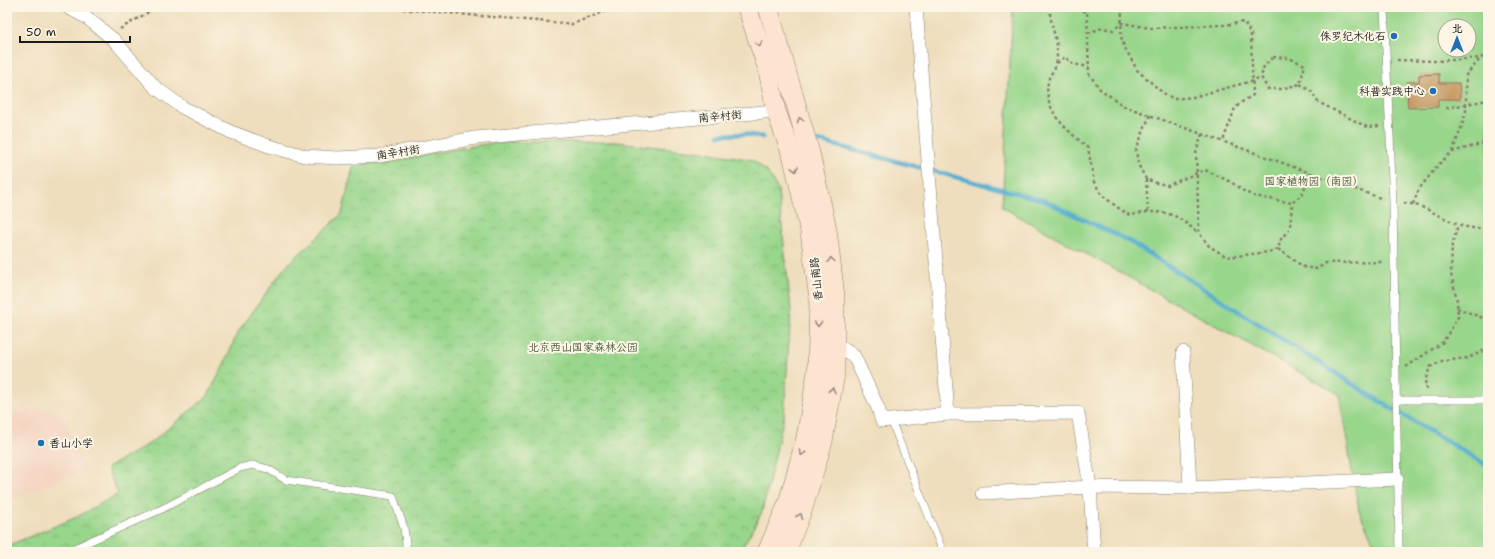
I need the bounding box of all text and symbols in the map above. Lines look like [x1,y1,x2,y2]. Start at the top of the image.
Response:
scale bar [20,18,130,44]
north arrow [1437,18,1477,58]
text: 北 [1452,21,1463,36]
text: 50 m [26,24,56,40]
place label: 侏罗纪木化石 [1320,29,1386,44]
marker: 侏罗纪木化石 [1389,31,1399,41]
one-way arrow [755,40,763,47]
place label: 科普实践中心 [1359,84,1425,99]
marker: 科普实践中心 [1428,86,1438,96]
street label: 南辛村街 [697,107,744,126]
one-way arrow [796,117,805,124]
street label: 南辛村街 [375,141,422,163]
one-way arrow [791,166,799,172]
park label: 国家植物园（南园） [1265,174,1364,189]
street label: 香山南路 [807,256,826,302]
one-way arrow [827,257,836,264]
one-way arrow [814,321,822,327]
park label: 北京西山国家森林公园 [528,340,638,355]
one-way arrow [827,387,836,393]
place label: 香山小学 [49,436,93,451]
marker: 香山小学 [36,438,46,448]
one-way arrow [798,449,807,456]
one-way arrow [796,512,804,519]

